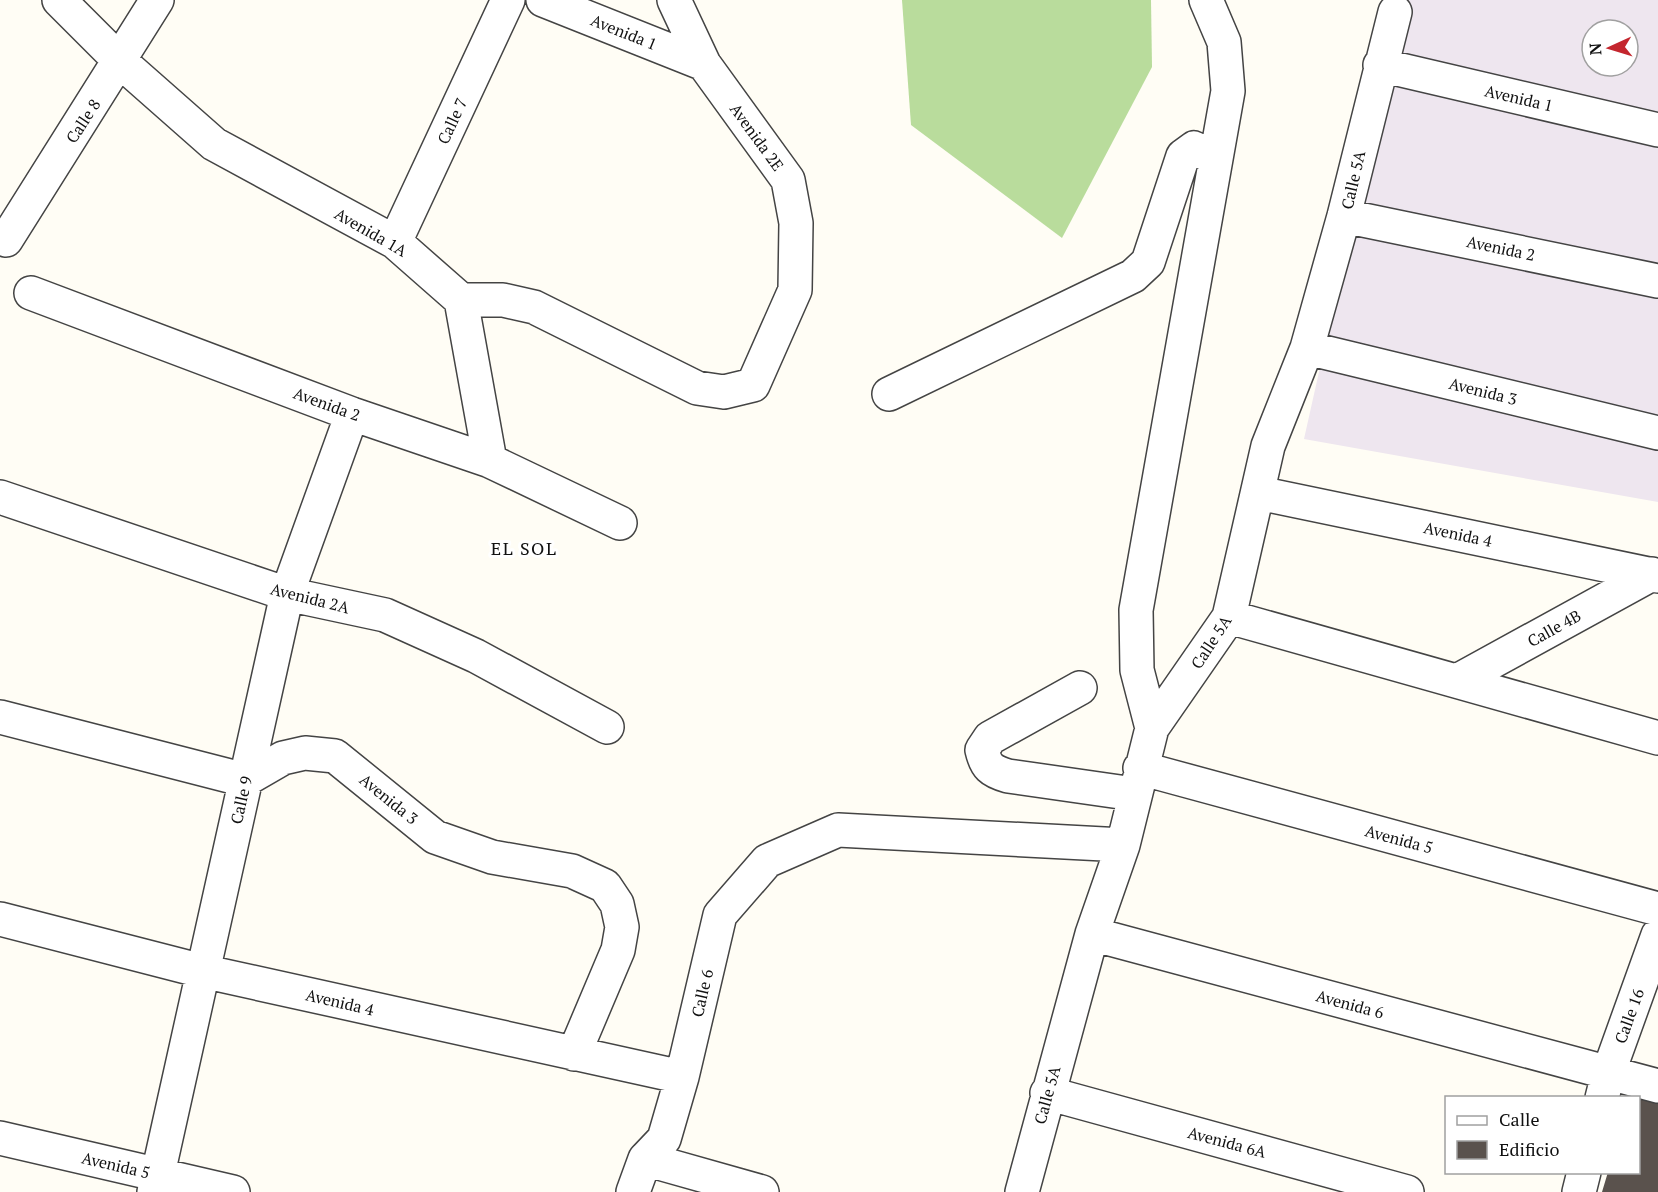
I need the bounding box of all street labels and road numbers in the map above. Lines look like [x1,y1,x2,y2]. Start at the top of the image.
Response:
street label: Avenida 1 [588,9,660,55]
street label: Avenida 1 [1483,79,1555,117]
street label: Calle 7 [432,94,472,148]
street label: Calle 8 [61,95,105,147]
street label: Avenida 2E [725,99,789,175]
street label: Calle 5A [1336,149,1370,211]
street label: Avenida 1A [331,202,411,262]
street label: Avenida 2 [1465,230,1537,266]
street label: Avenida 3 [1447,372,1519,410]
street label: Avenida 2 [291,382,363,426]
street label: Avenida 4 [1422,516,1495,552]
street label: Avenida 2A [268,578,352,618]
street label: Calle 4B [1523,604,1585,652]
street label: Calle 5A [1186,611,1236,673]
street label: Avenida 3 [355,769,423,829]
street label: Calle 9 [225,774,257,826]
street label: Avenida 5 [1363,819,1435,859]
street label: Calle 6 [686,966,718,1019]
street label: Avenida 4 [304,983,377,1021]
street label: Avenida 6 [1314,984,1387,1024]
street label: Calle 16 [1609,985,1649,1047]
street label: Calle 5A [1029,1063,1065,1127]
street label: Avenida 6A [1185,1121,1269,1163]
street label: Avenida 5 [80,1146,152,1184]

